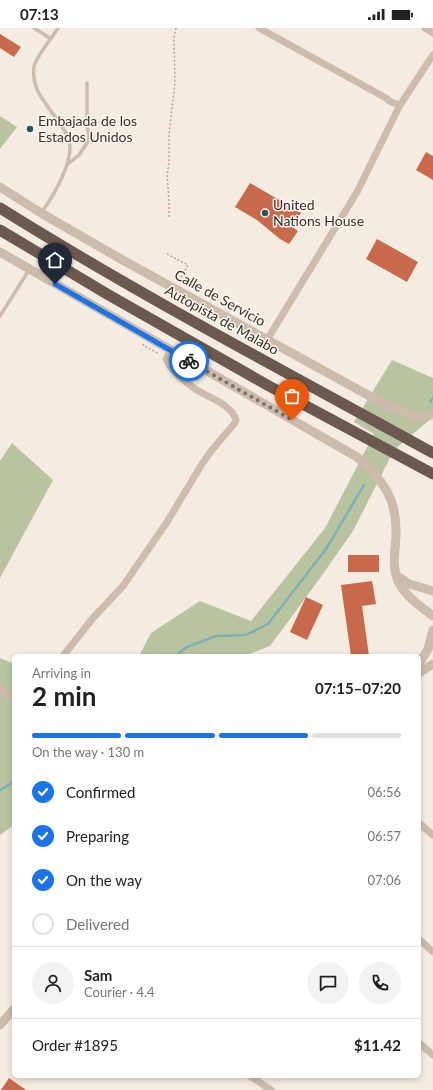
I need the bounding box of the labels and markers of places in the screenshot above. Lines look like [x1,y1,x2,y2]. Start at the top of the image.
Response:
place label: Embajada de los Estados Unidos [38,112,137,145]
marker: Embajada de los Estados Unidos [25,124,35,134]
place label: United Nations House [273,196,364,229]
marker: United Nations House [260,208,270,218]
pin [38,243,72,284]
pin [275,379,309,420]

